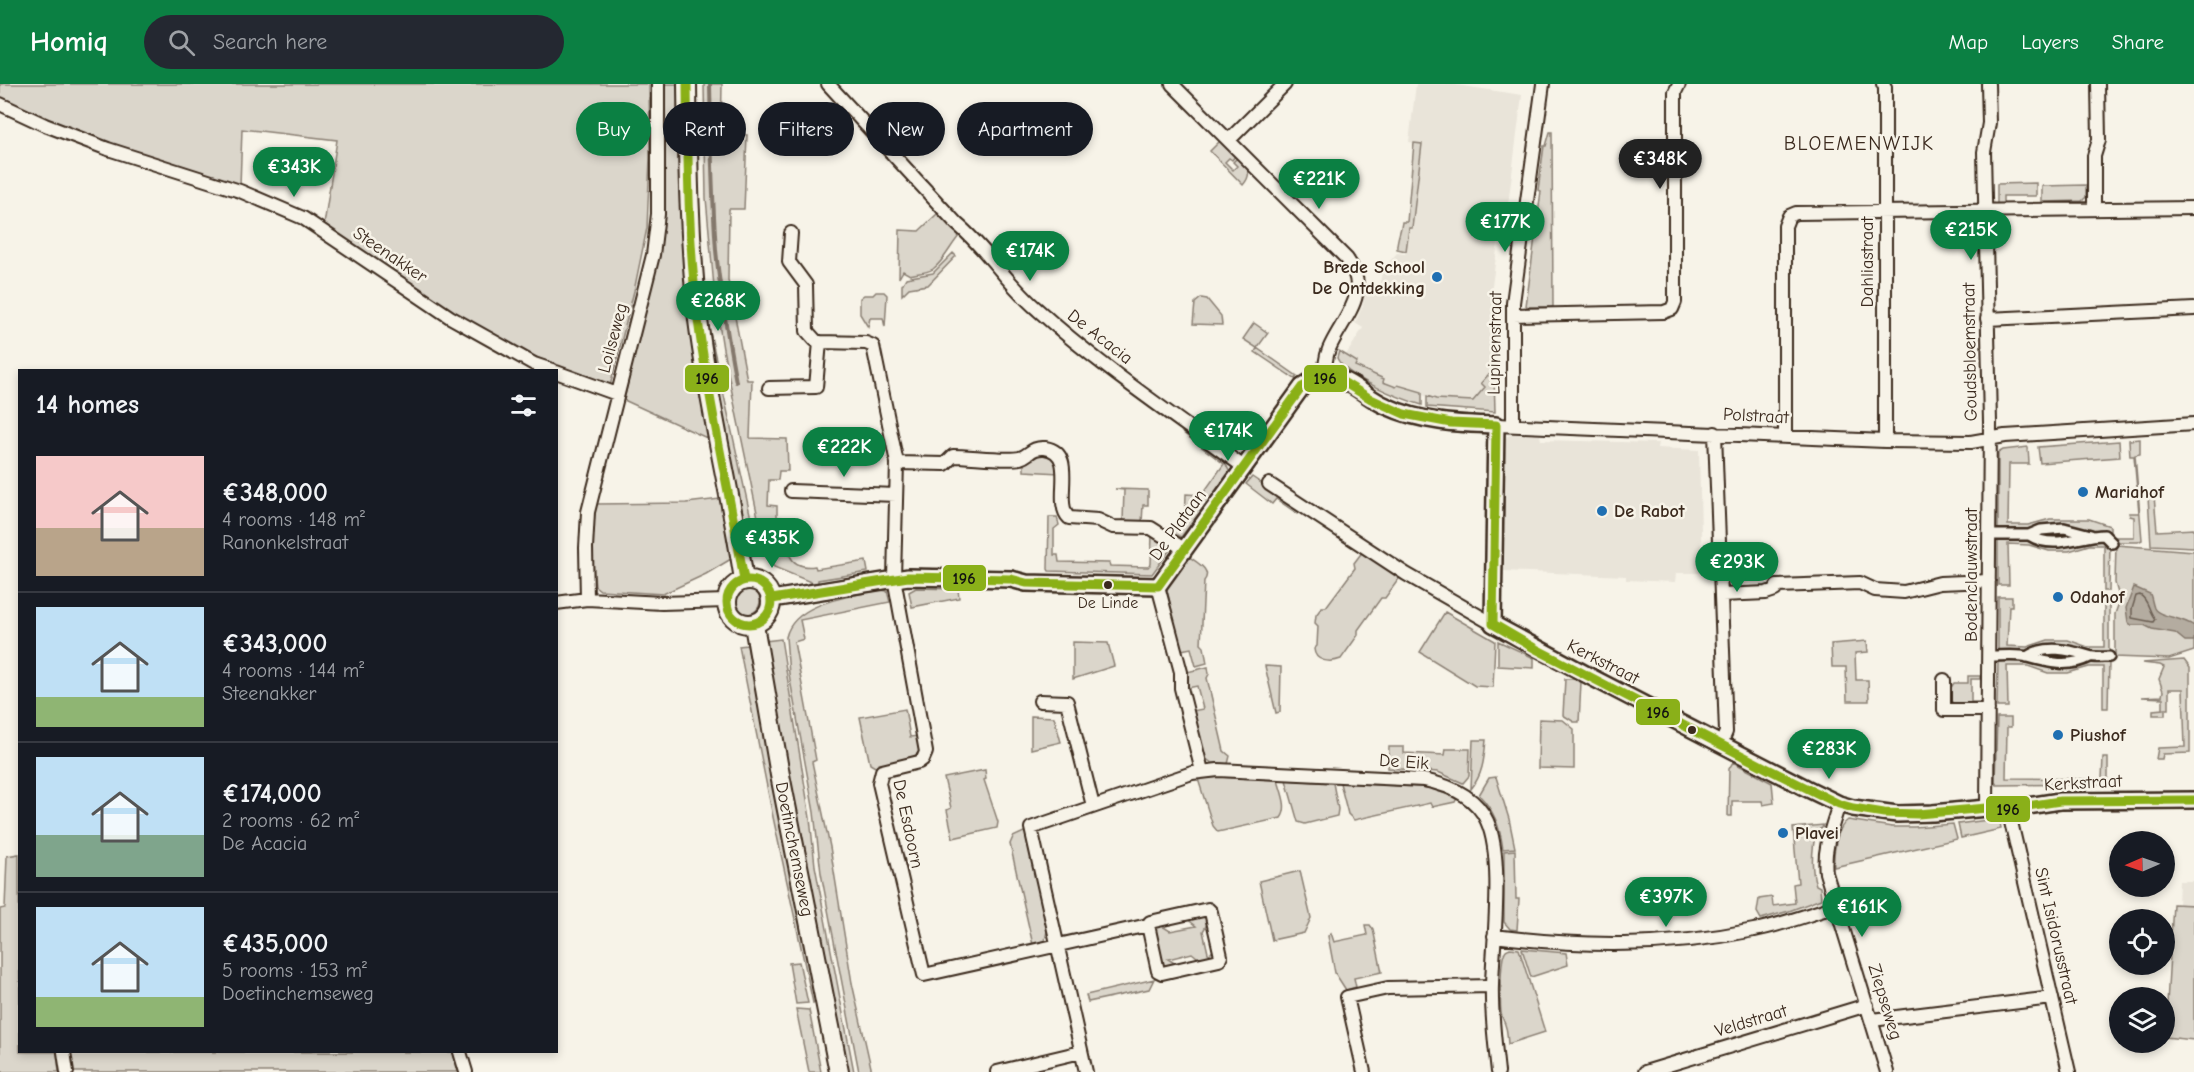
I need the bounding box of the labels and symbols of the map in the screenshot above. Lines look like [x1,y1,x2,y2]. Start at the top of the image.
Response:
district label: BLOEMENWIJK [1784,132,1934,155]
pin: €348K [1618,139,1702,190]
pin: €343K [252,147,336,198]
pin: €221K [1277,159,1361,210]
pin: €177K [1463,202,1547,253]
pin: €215K [1929,210,2013,261]
street label: Dahliastraat [1857,216,1878,307]
street label: Steenakker [349,223,432,288]
pin: €174K [988,231,1072,282]
place label: Brede School De Ontdekking [1312,257,1425,299]
marker: Brede School De Ontdekking [1430,270,1444,284]
pin: €268K [676,281,760,332]
street label: Goudsbloemstraat [1958,282,1982,422]
street label: Lupinenstraat [1484,290,1506,395]
street label: Loilseweg [594,301,632,375]
street label: De Acacia [1063,305,1137,369]
line badge: 196 [684,364,730,393]
line badge: 196 [1303,364,1348,393]
text: 196 [695,370,719,388]
text: 196 [1313,370,1337,388]
street label: Polstraat [1723,404,1790,428]
pin: €174K [1186,411,1270,462]
pin: €222K [802,427,886,478]
place label: Mariahof [2095,482,2165,503]
street label: De Plataan [1145,485,1211,565]
marker: Mariahof [2076,485,2090,499]
place label: De Rabot [1614,501,1686,522]
marker: De Rabot [1595,504,1609,518]
street label: Bodenclauwstraat [1961,507,1982,642]
pin: €435K [730,518,814,569]
pin: €293K [1695,542,1779,593]
line badge: 196 [942,564,987,592]
text: 196 [952,570,976,588]
marker: De Linde [1102,579,1114,591]
place label: Odahof [2070,587,2126,608]
marker: Odahof [2051,590,2065,604]
place label: De Linde [1078,594,1138,612]
street label: Kerkstraat [1563,635,1643,689]
line badge: 196 [1635,698,1681,726]
text: 196 [1646,704,1670,722]
unlabelled marker [1686,724,1698,736]
place label: Piushof [2070,725,2127,746]
marker: Piushof [2051,728,2065,742]
pin: €283K [1787,729,1871,780]
street label: De Eik [1378,750,1430,774]
street label: Kerkstraat [2043,770,2123,796]
street label: De Esdoorn [888,778,928,870]
street label: Doetinchemseweg [771,780,818,918]
line badge: 196 [1985,795,2031,823]
text: 196 [1996,801,2020,819]
place label: Plavei [1795,823,1839,844]
marker: Plavei [1776,826,1790,840]
north arrow [2109,831,2175,897]
street label: Sint Isidorusstraat [2030,866,2082,1007]
pin: €397K [1624,877,1708,928]
pin: €161K [1820,887,1904,938]
street label: Ziepseweg [1863,961,1907,1043]
street label: Veldstraat [1712,1000,1790,1042]

